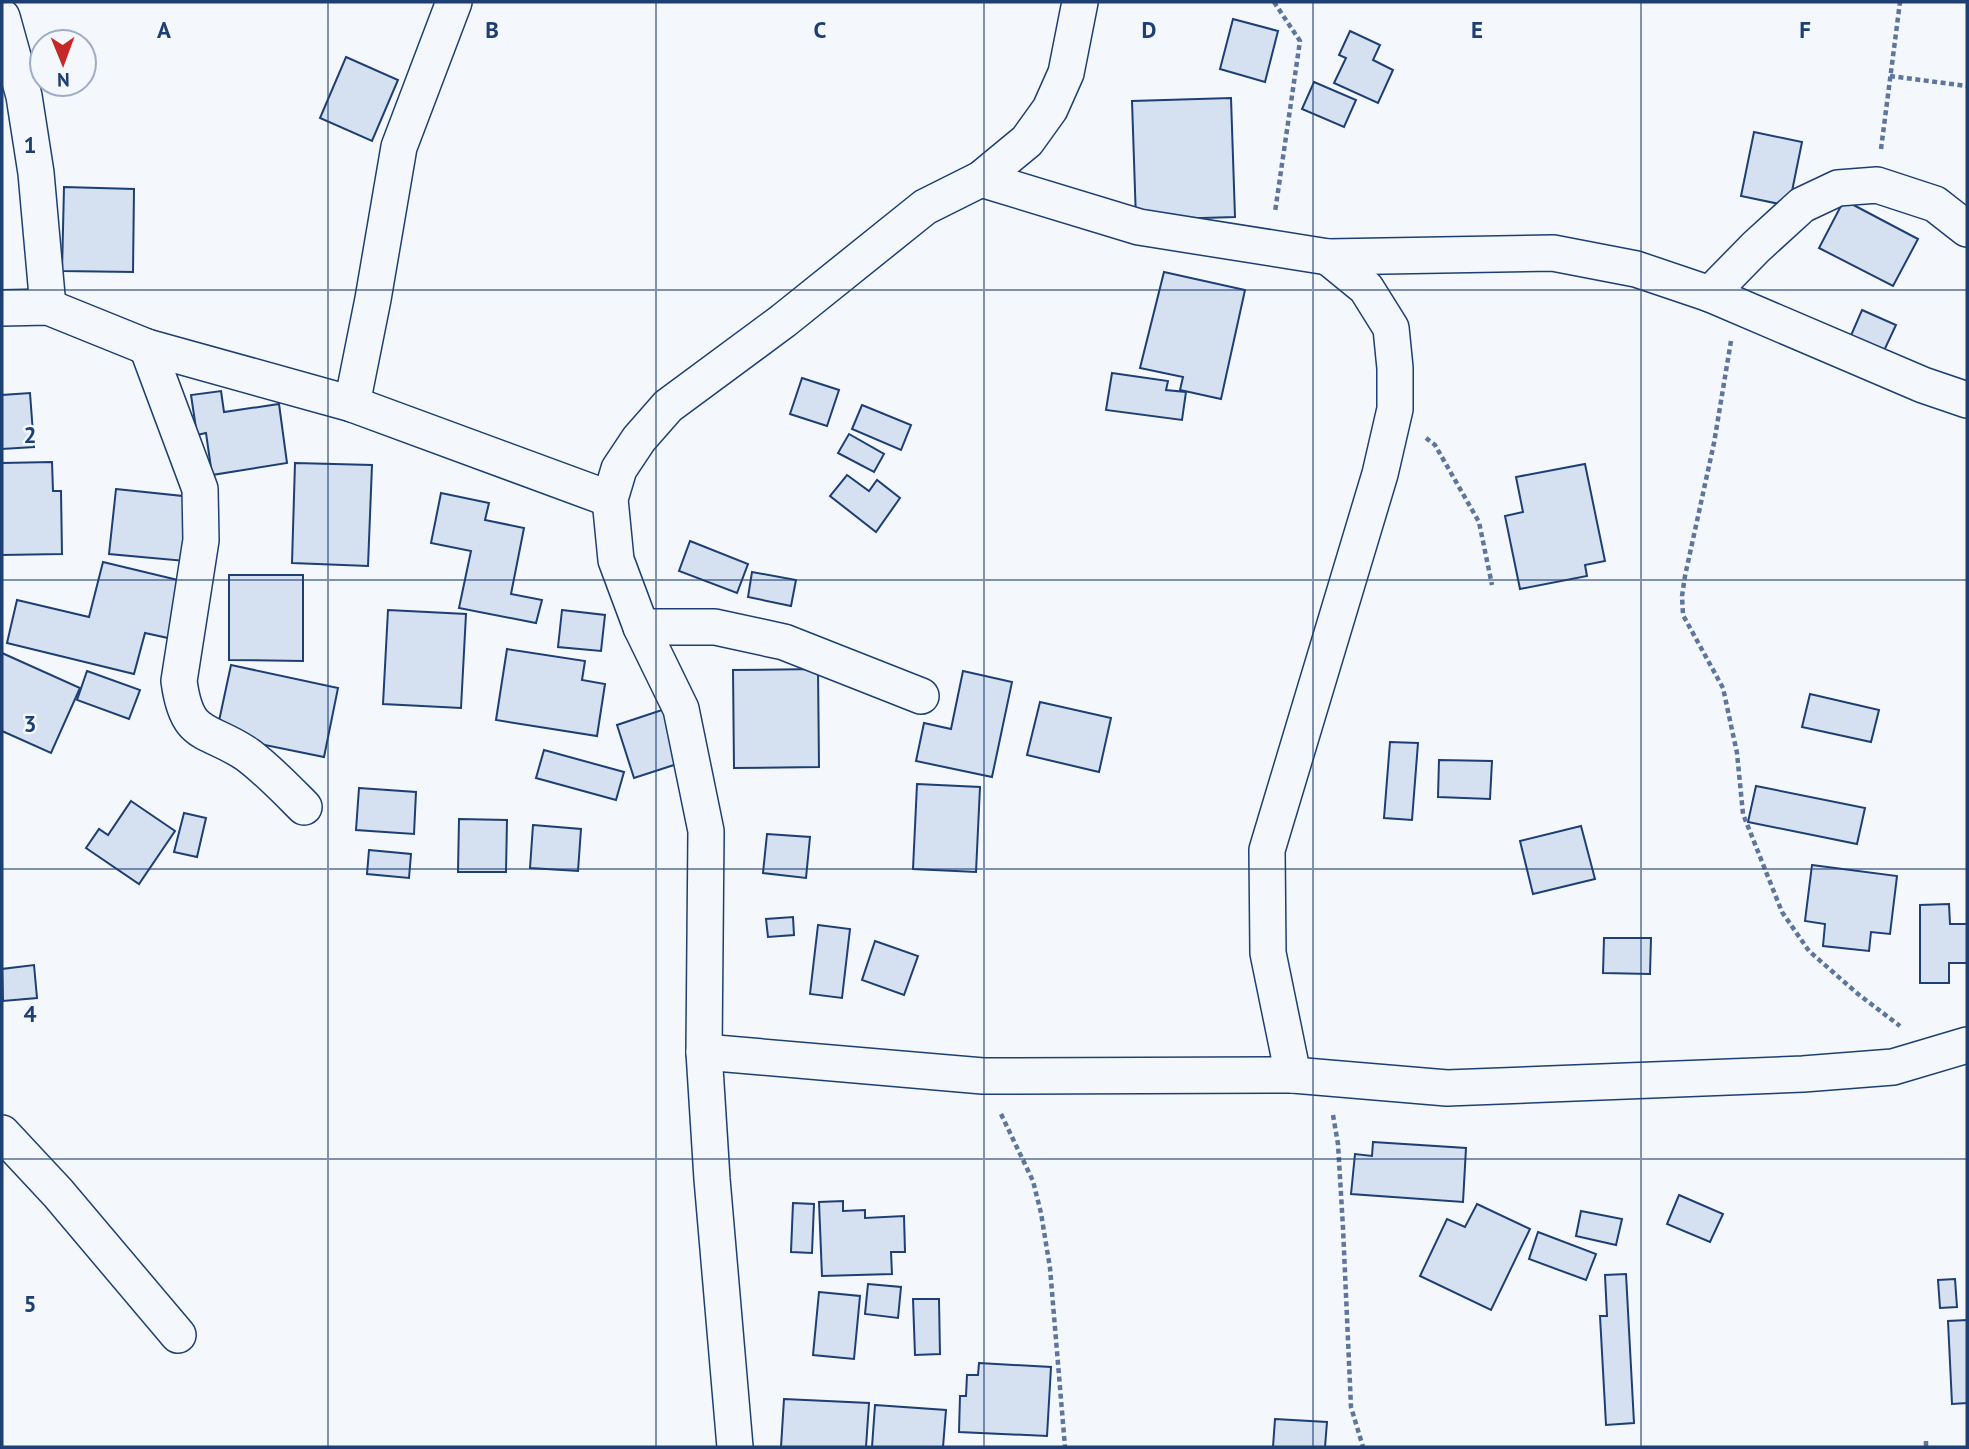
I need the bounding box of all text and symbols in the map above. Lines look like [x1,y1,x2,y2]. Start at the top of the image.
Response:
text: A [157,15,171,44]
text: B [485,15,499,44]
text: C [814,15,827,44]
text: D [1142,15,1156,44]
text: E [1471,15,1483,44]
text: F [1799,15,1811,44]
north arrow [28,28,98,98]
text: N [57,68,70,92]
text: 1 [23,130,37,159]
text: 2 [23,420,37,449]
text: 3 [23,709,37,738]
text: 4 [23,999,37,1028]
text: 5 [23,1289,37,1318]

